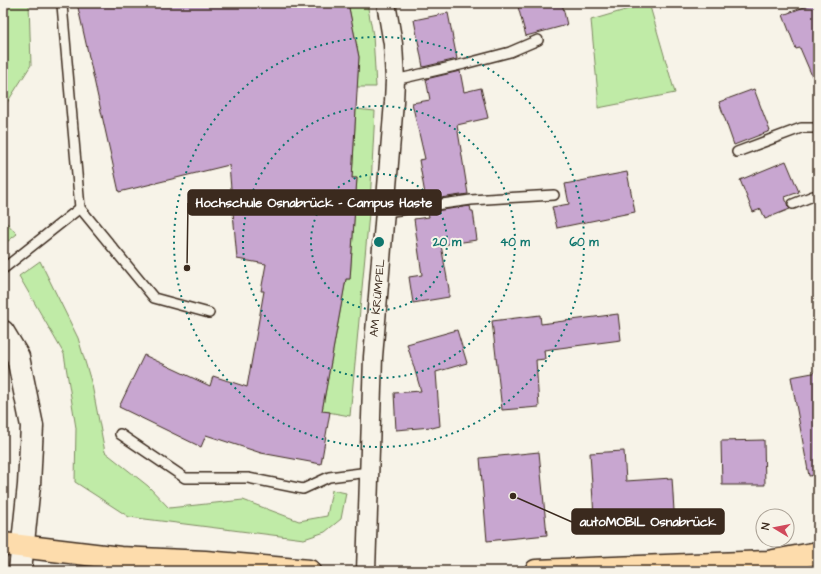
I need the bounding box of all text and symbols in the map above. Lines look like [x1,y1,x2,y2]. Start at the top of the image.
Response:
callout: Hochschule Osnabrück - Campus Haste [188,190,441,215]
text: Hochschule Osnabrück - Campus Haste [196,194,432,213]
text: 20 m [432,234,462,251]
text: 40 m [500,234,531,251]
text: 60 m [569,234,599,251]
centre of rings [372,235,386,249]
street label: AM KRÜMPEL [366,258,389,338]
north arrow [755,508,795,548]
callout: autoMOBIL Osnabrück [572,509,724,534]
text: autoMOBIL Osnabrück [579,513,717,531]
text: N [758,522,774,531]

